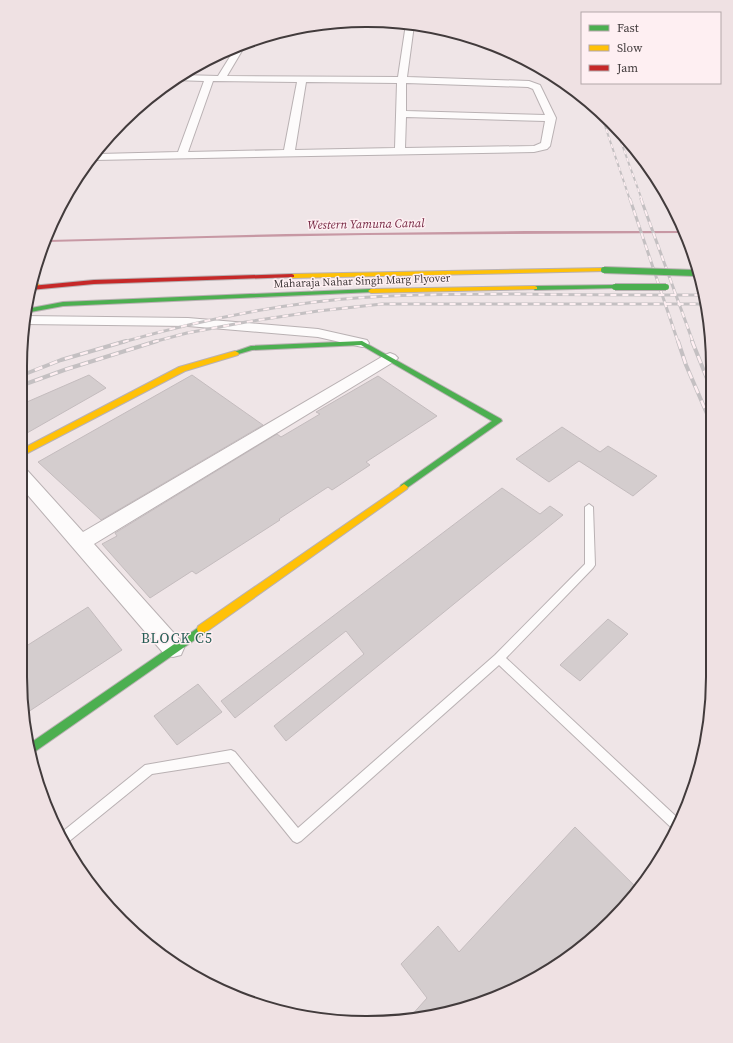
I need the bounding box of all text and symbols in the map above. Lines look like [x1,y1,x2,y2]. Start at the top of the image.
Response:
legend [581,12,721,84]
text: Fast [617,20,639,36]
text: Slow [617,40,643,56]
text: Jam [616,60,638,76]
water label: Western Yamuna Canal [307,215,425,233]
street label: Maharaja Nahar Singh Marg Flyover [273,270,451,292]
district label: BLOCK C5 [141,628,213,648]

